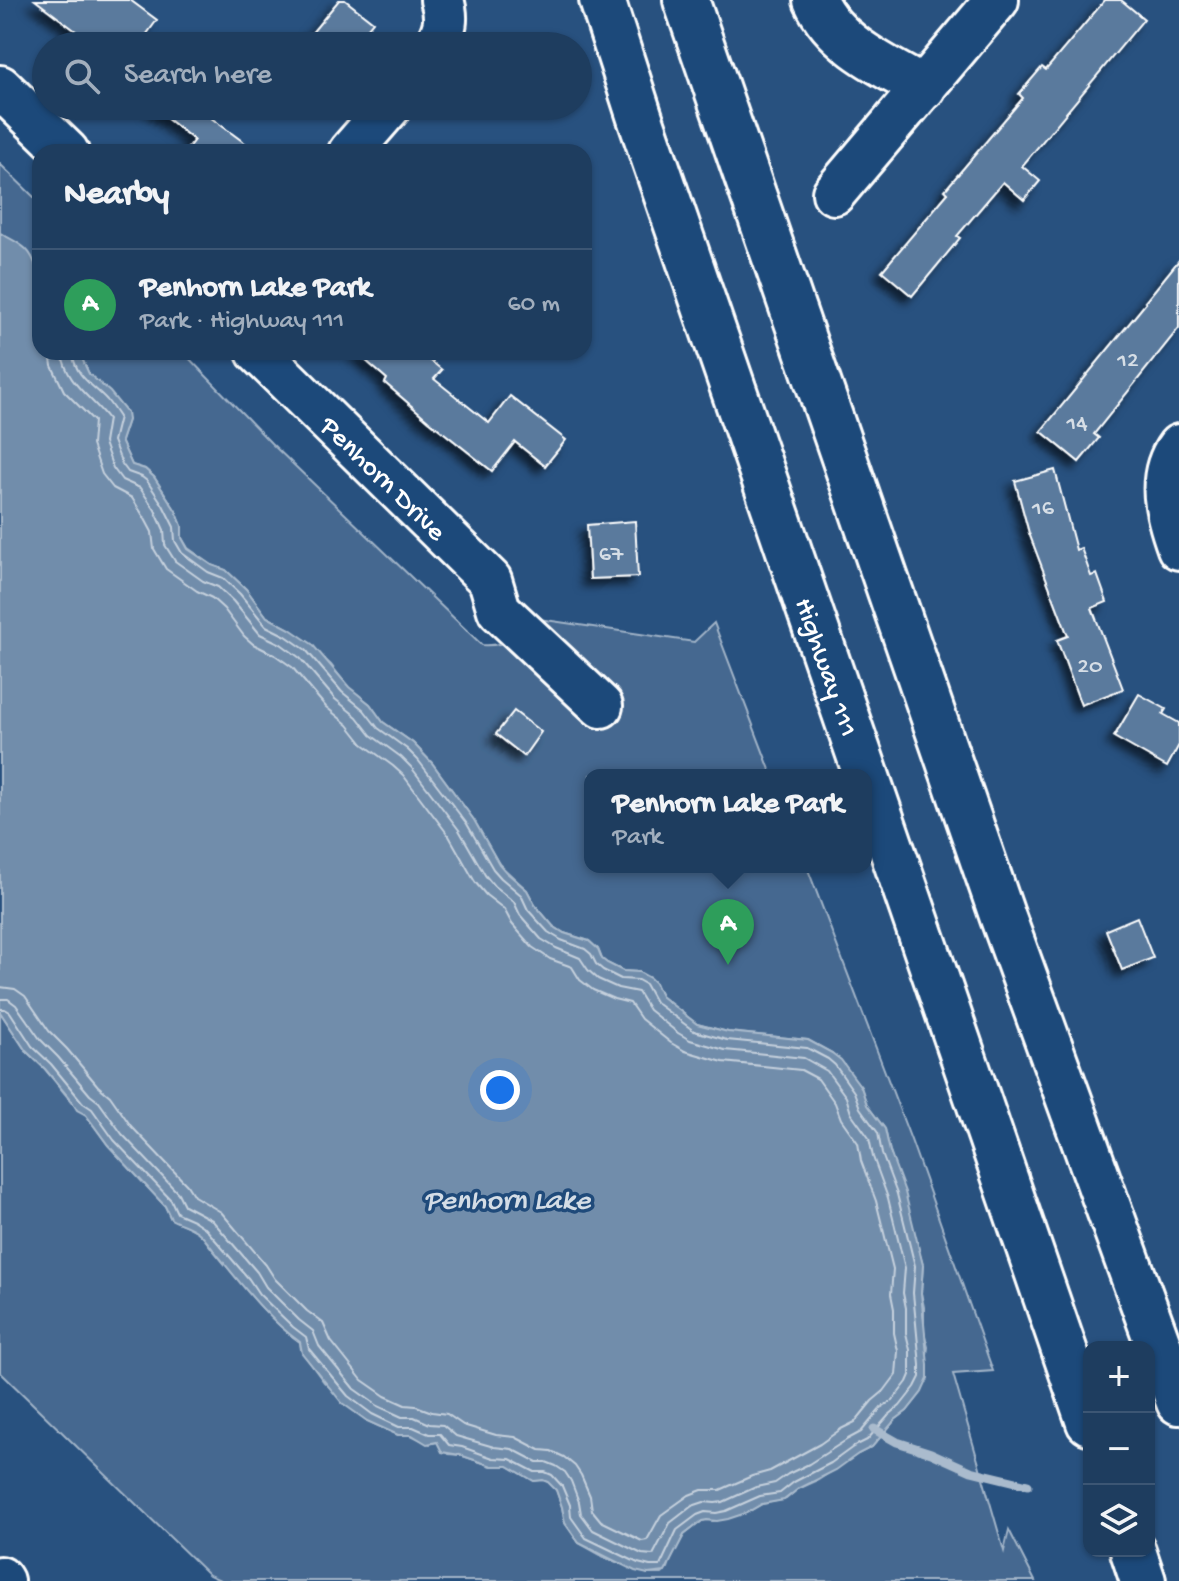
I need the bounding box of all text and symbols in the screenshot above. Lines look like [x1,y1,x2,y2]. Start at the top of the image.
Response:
search box [32,32,592,120]
icon: search [60,54,104,98]
text: Search here [124,59,272,94]
text: Nearby [64,176,169,216]
text: Penhorn Lake Park [140,272,371,307]
text: A [82,290,98,321]
text: 60 m [507,290,560,321]
text: Park · Highway 111 [140,307,344,338]
house number: 12 [1116,347,1139,376]
street label: Penhorn Drive [311,410,452,550]
house number: 14 [1065,410,1088,439]
house number: 16 [1031,495,1055,524]
house number: 67 [599,541,624,570]
street label: Highway 111 [785,594,864,742]
house number: 20 [1077,653,1103,682]
popup [584,769,872,873]
text: Penhorn Lake Park [613,788,843,823]
text: Park [613,823,662,854]
pin: A [702,899,754,965]
your location [480,1070,520,1110]
water label: Penhorn Lake [424,1185,592,1220]
map controls [1083,1341,1155,1557]
button: + [1083,1341,1155,1413]
button: − [1083,1413,1155,1485]
button: layers [1083,1485,1155,1557]

